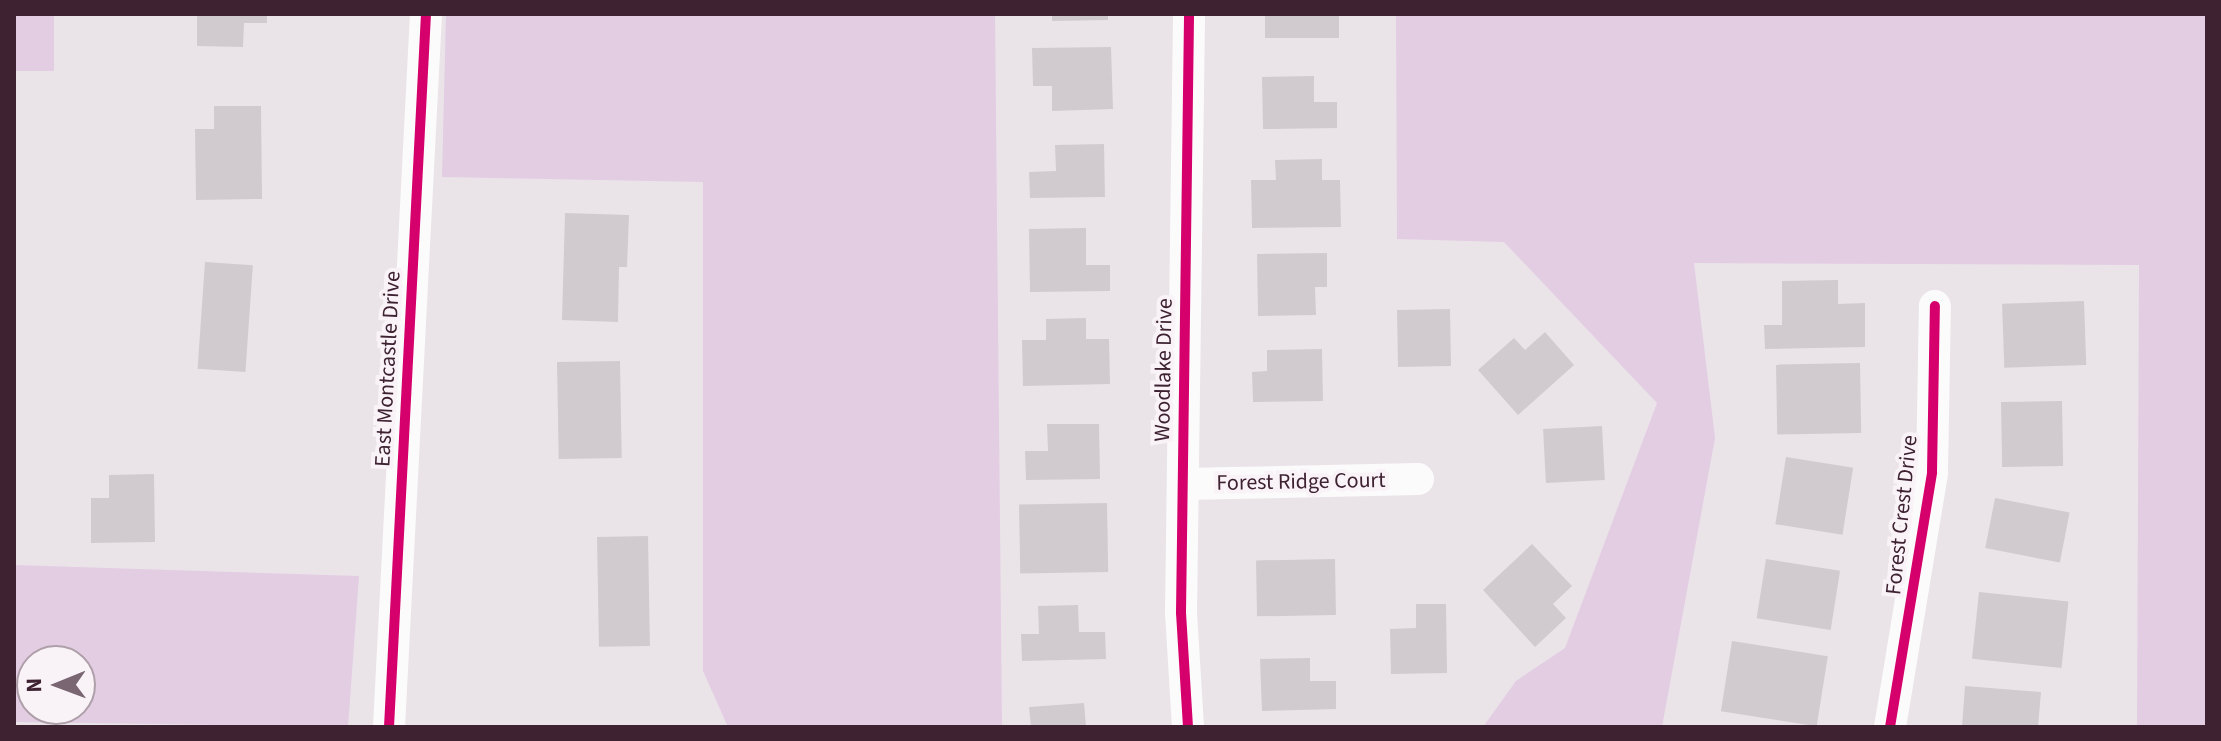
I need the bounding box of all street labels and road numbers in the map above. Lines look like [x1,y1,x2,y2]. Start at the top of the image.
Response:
street label: East Montcastle Drive [370,270,406,468]
street label: Woodlake Drive [1150,298,1178,442]
street label: Forest Crest Drive [1880,434,1924,596]
street label: Forest Ridge Court [1216,467,1386,497]

